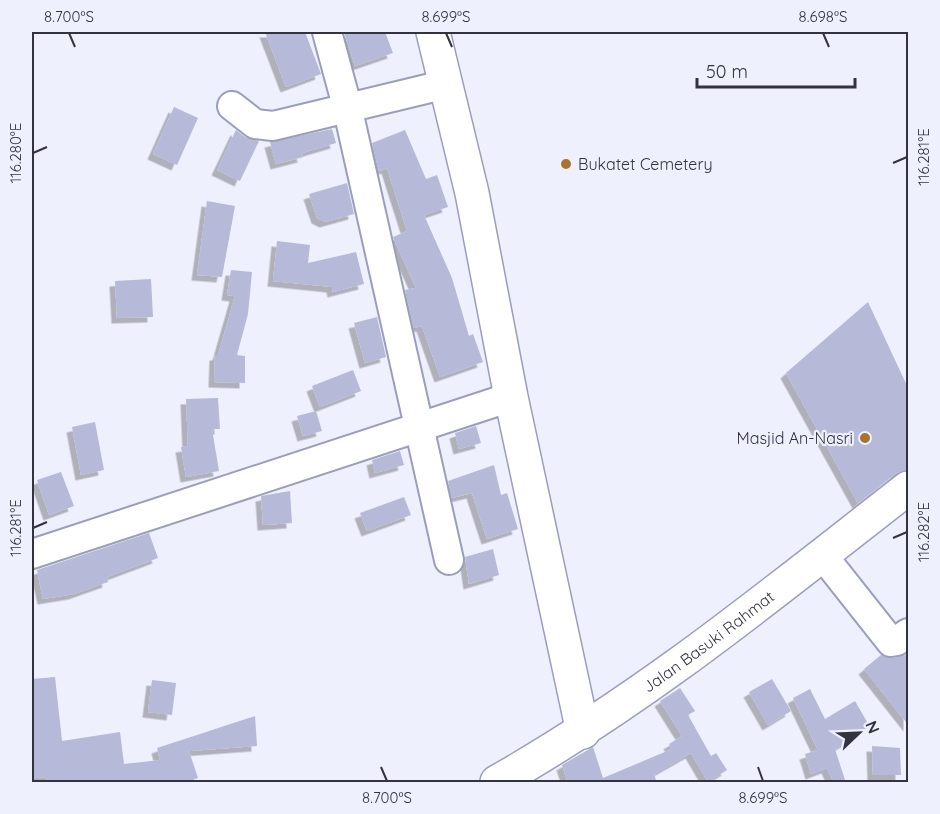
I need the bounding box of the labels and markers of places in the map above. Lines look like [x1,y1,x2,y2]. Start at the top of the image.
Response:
place label: Bukatet Cemetery [578,154,713,174]
marker: Bukatet Cemetery [559,157,573,171]
place label: Masjid An-Nasri [736,428,853,448]
marker: Masjid An-Nasri [858,431,872,445]

